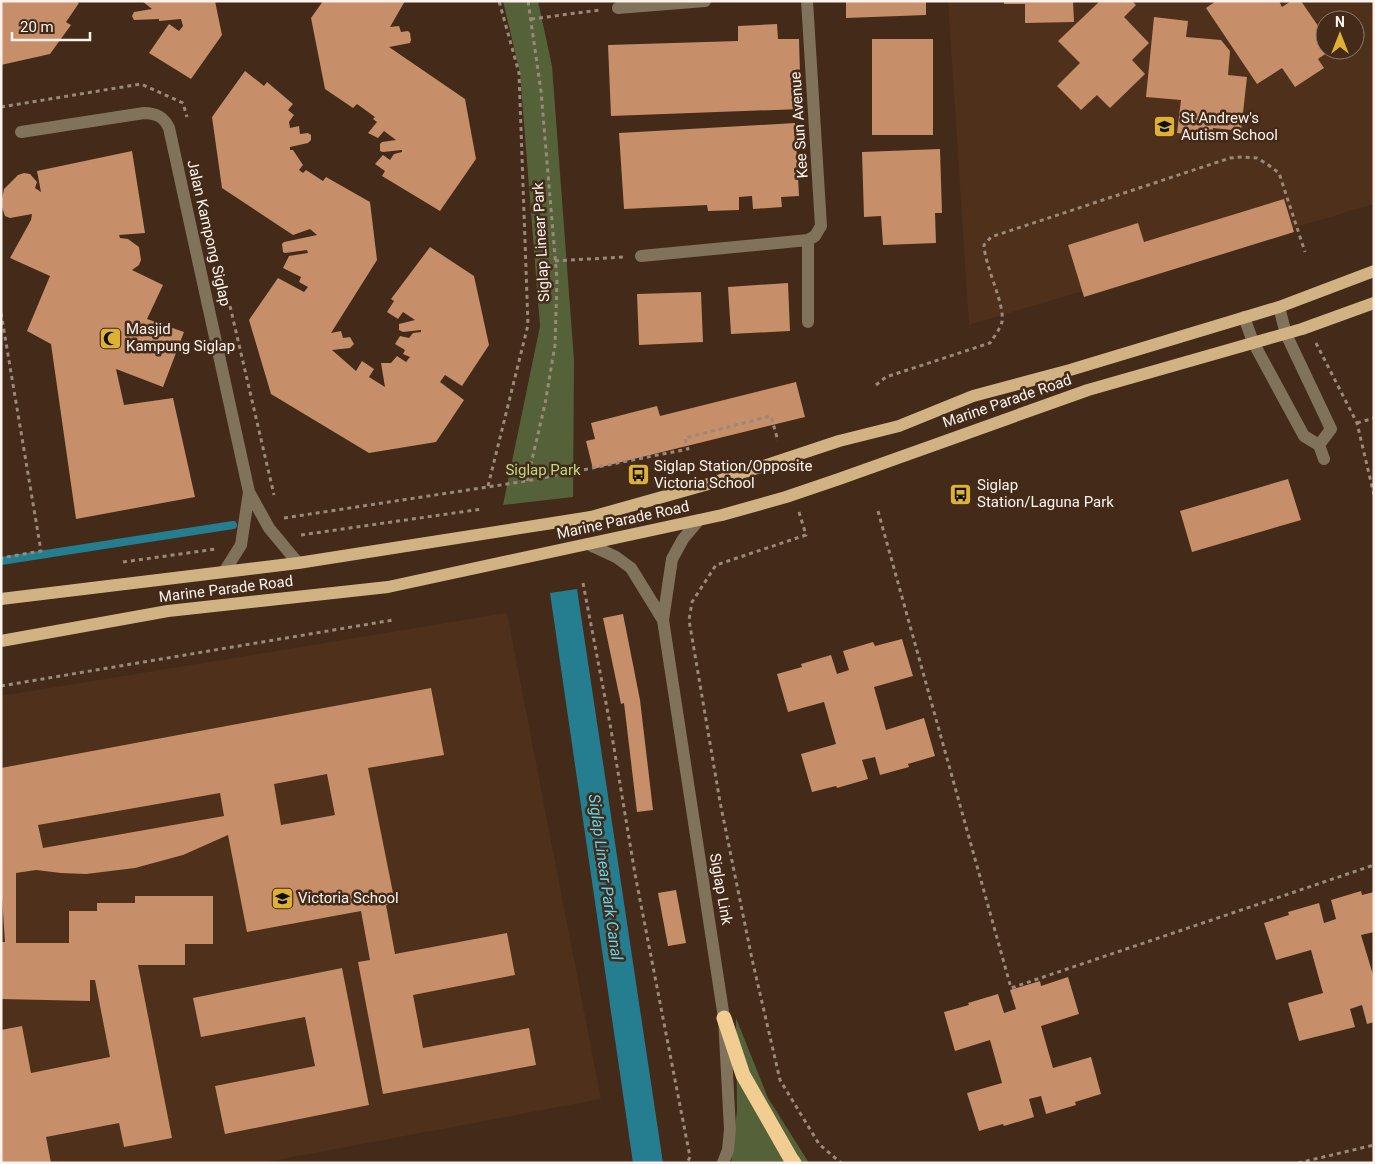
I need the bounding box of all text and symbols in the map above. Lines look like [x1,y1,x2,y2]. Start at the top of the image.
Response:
scale bar [12,10,90,42]
north arrow [1315,10,1365,60]
text: N [1335,14,1345,30]
text: 20 m [20,18,54,36]
street label: Kee Sun Avenue [786,71,812,179]
place label: St Andrew's Autism School [1181,109,1278,144]
school or university icon: St Andrew's Autism School [1153,115,1177,139]
street label: Jalan Kampong Siglap [183,158,235,308]
street label: Siglap Linear Park [529,181,553,302]
place label: Masjid Kampung Siglap [126,320,235,355]
mosque icon: Masjid Kampung Siglap [98,326,122,350]
street label: Marine Parade Road [940,371,1074,431]
place label: Siglap Station/Opposite Victoria School [654,457,812,492]
park label: Siglap Park [505,461,581,479]
bus stop icon: Siglap Station/Opposite Victoria School [626,463,650,487]
place label: Siglap Station/Laguna Park [977,476,1114,511]
bus stop icon: Siglap Station/Laguna Park [949,482,973,506]
street label: Marine Parade Road [555,497,691,543]
street label: Marine Parade Road [158,572,294,606]
water label: Siglap Linear Park Canal [584,793,627,962]
street label: Siglap Link [706,852,736,927]
school or university icon: Victoria School [270,886,294,910]
place label: Victoria School [298,889,399,907]

